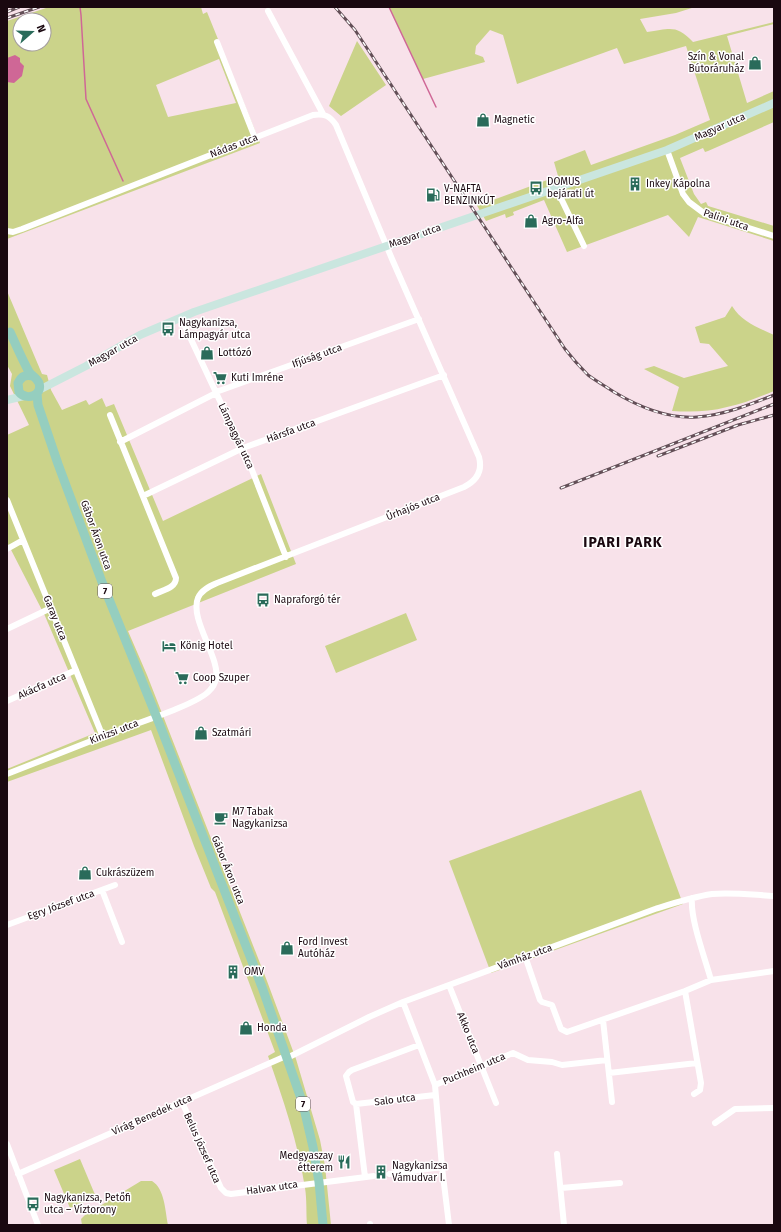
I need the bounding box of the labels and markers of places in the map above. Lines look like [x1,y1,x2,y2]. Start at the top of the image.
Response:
place label: Szín & Vonal Bútoráruház [688,50,745,75]
shop icon: Szín & Vonal Bútoráruház [747,55,763,71]
shop icon: Magnetic [475,112,491,128]
place label: Magnetic [494,114,535,126]
place label: DOMUS bejárati út [547,176,594,200]
building icon: Inkey Kápolna [627,176,643,192]
place label: Inkey Kápolna [646,178,710,190]
bus stop icon: DOMUS bejárati út [528,180,544,196]
place label: V-NAFTA BENZINKÚT [444,183,496,207]
fuel station icon: V-NAFTA BENZINKÚT [425,187,441,203]
shop icon: Agro-Alfa [523,213,539,229]
place label: Agro-Alfa [542,215,584,227]
place label: Nagykanizsa, Lámpagyár utca [179,317,250,341]
bus stop icon: Nagykanizsa, Lámpagyár utca [160,321,176,337]
shop icon: Lottózó [199,345,215,361]
place label: Lottózó [218,347,252,359]
supermarket icon: Kuti Imréne [212,370,228,386]
place label: Kuti Imréne [231,372,284,384]
bus stop icon: Napraforgó tér [255,592,271,608]
place label: Napraforgó tér [274,594,340,606]
hotel icon: König Hotel [161,638,177,654]
place label: König Hotel [180,640,233,652]
supermarket icon: Coop Szuper [174,670,190,686]
place label: Coop Szuper [193,672,249,684]
shop icon: Szatmári [193,725,209,741]
place label: Szatmári [212,727,251,739]
place label: M7 Tabak Nagykanizsa [232,806,288,830]
cafe icon: M7 Tabak Nagykanizsa [213,810,229,826]
shop icon: Cukrászüzem [77,865,93,881]
place label: Cukrászüzem [96,867,154,879]
place label: Ford Invest Autóház [298,936,348,960]
shop icon: Ford Invest Autóház [279,940,295,956]
building icon: OMV [225,964,241,980]
place label: OMV [244,966,265,978]
shop icon: Honda [238,1020,254,1036]
place label: Honda [257,1022,287,1034]
place label: Medgyaszay étterem [279,1150,333,1174]
restaurant icon: Medgyaszay étterem [336,1154,352,1170]
place label: Nagykanizsa Vámudvar I. [392,1160,448,1184]
building icon: Nagykanizsa Vámudvar I. [373,1164,389,1180]
place label: Nagykanizsa, Petőfi utca – Víztorony [44,1191,131,1216]
bus stop icon: Nagykanizsa, Petőfi utca – Víztorony [25,1196,41,1212]

